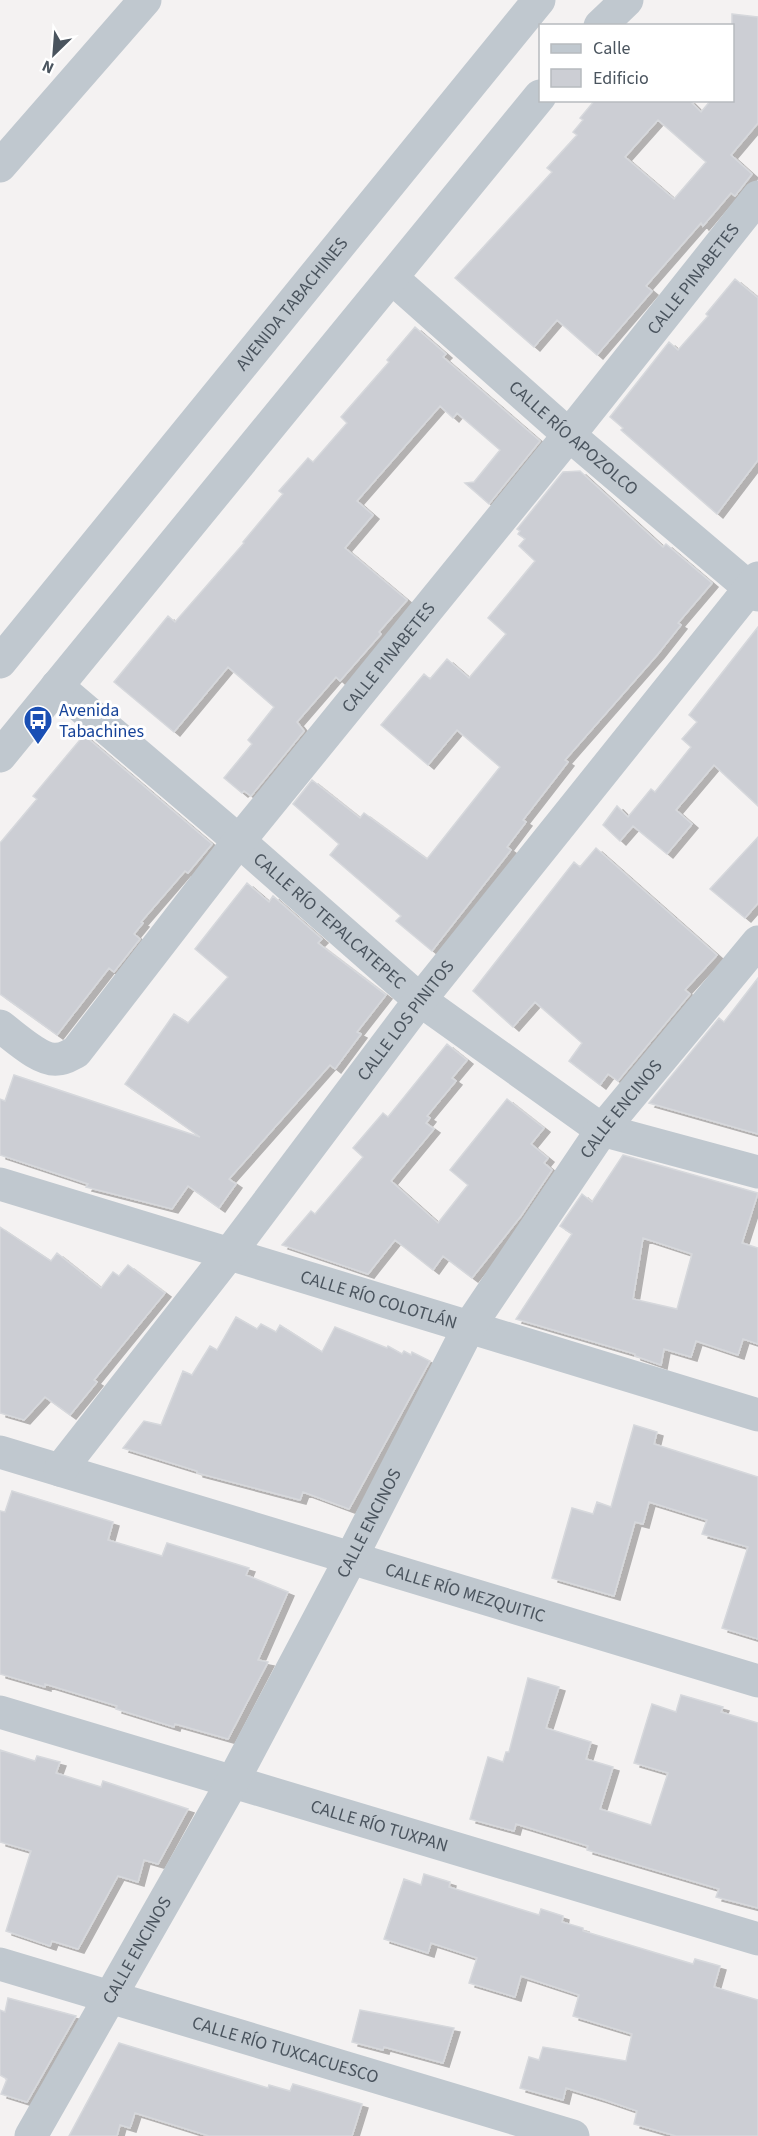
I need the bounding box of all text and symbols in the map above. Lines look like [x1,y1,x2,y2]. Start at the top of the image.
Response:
north arrow [24,24,84,84]
legend [539,24,734,102]
text: Calle [593,36,631,61]
text: N [39,54,58,79]
text: Edificio [593,66,649,91]
street label: CALLE PINABETES [641,218,745,340]
street label: AVENIDA TABACHINES [230,232,354,376]
street label: CALLE RÍO APOZOLCO [503,375,644,501]
street label: CALLE PINABETES [336,597,441,718]
place label: Avenida Tabachines [59,698,144,744]
bus stop icon: Avenida Tabachines [22,704,54,746]
street label: CALLE RÍO TEPALCATEPEC [248,847,412,995]
street label: CALLE LOS PINITOS [351,955,460,1086]
street label: CALLE ENCINOS [574,1054,668,1163]
street label: CALLE RÍO COLOTLÁN [297,1264,460,1335]
street label: CALLE ENCINOS [330,1464,407,1582]
street label: CALLE RÍO MEZQUITIC [382,1557,548,1629]
street label: CALLE RÍO TUXPAN [308,1793,451,1858]
street label: CALLE ENCINOS [96,1892,177,2008]
street label: CALLE RÍO TUXCACUESCO [189,2010,382,2089]

